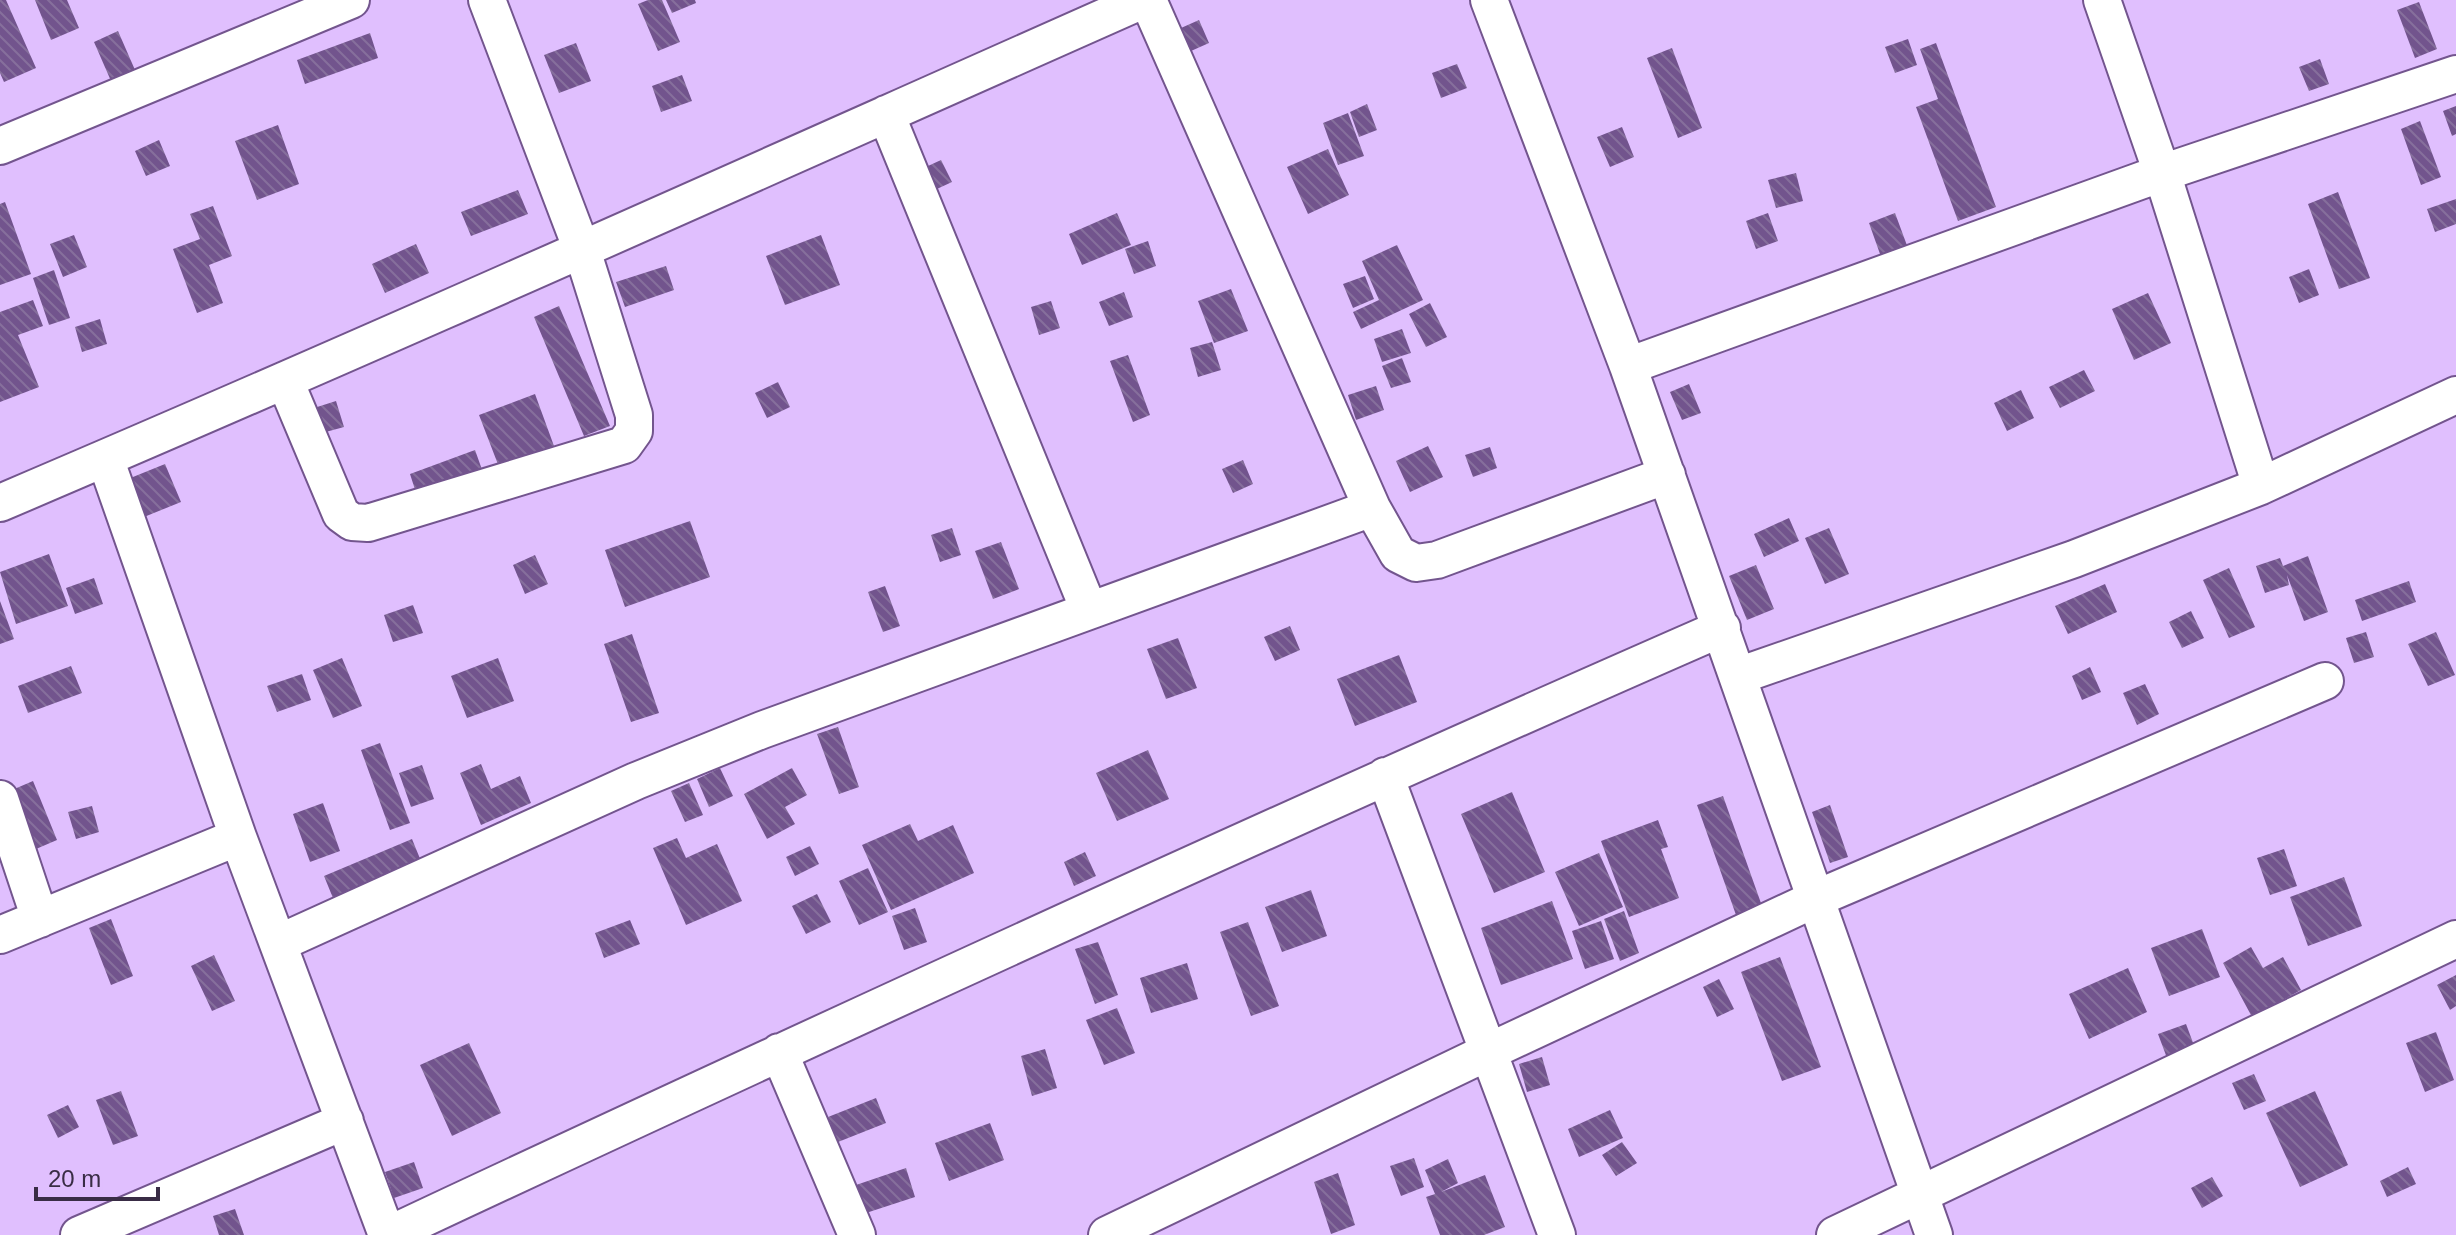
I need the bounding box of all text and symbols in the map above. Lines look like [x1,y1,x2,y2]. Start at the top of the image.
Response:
scale bar [36,1151,158,1201]
text: 20 m [48,1165,101,1192]

